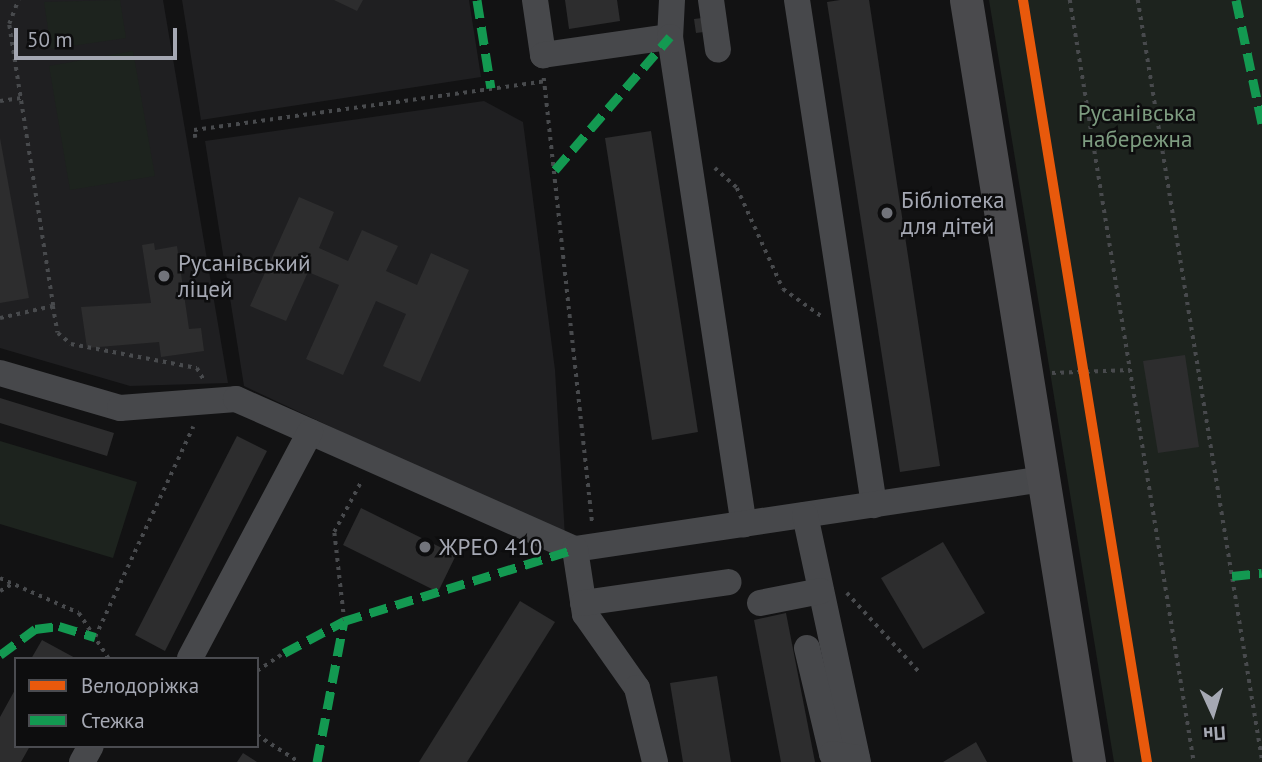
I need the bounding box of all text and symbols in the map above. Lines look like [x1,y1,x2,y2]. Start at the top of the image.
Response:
scale bar [18,14,180,58]
text: 50 m [27,26,73,53]
park label: Русанівська набережна [1078,99,1196,153]
place label: Бібліотека для дітей [901,186,1005,240]
marker: Бібліотека для дітей [879,205,895,221]
place label: Русанівський ліцей [178,249,310,303]
marker: Русанівський ліцей [156,268,172,284]
place label: ЖРЕО 410 [439,533,542,561]
marker: ЖРЕО 410 [417,539,433,555]
legend [14,657,259,748]
text: Велодоріжка [81,672,199,699]
north arrow [1178,678,1248,748]
text: Стежка [81,707,145,734]
text: Пн [1202,721,1226,747]

